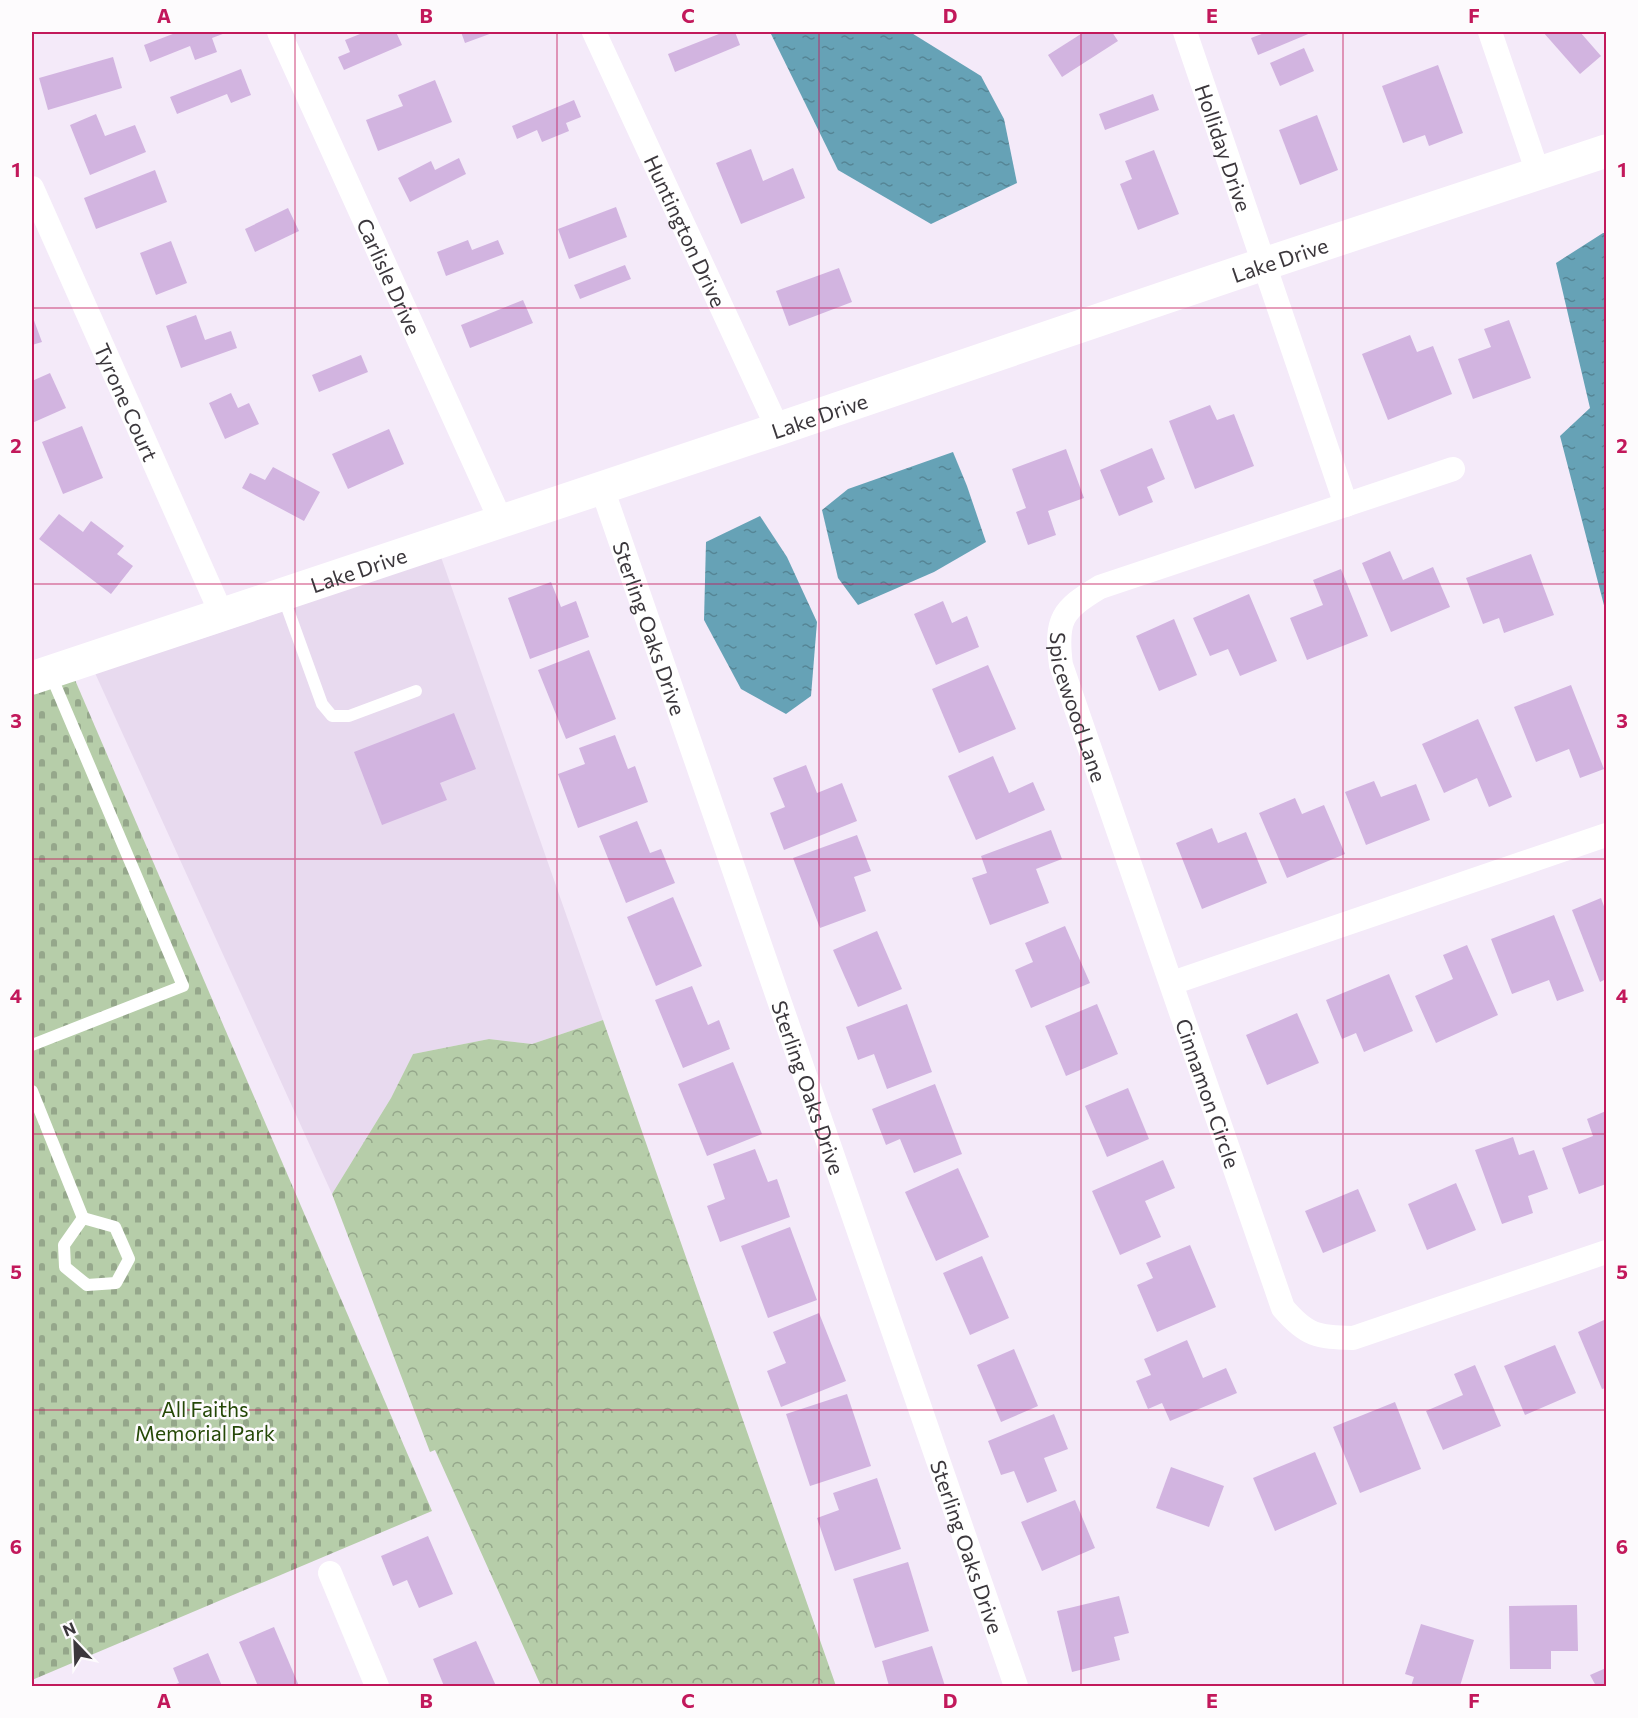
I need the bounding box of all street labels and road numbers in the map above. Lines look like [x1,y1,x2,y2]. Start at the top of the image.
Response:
street label: Holliday Drive [1191,81,1258,214]
street label: Huntington Drive [640,151,732,311]
street label: Carlisle Drive [353,214,427,338]
street label: Lake Drive [1228,231,1331,287]
street label: Tyrone Court [90,339,164,465]
street label: Lake Drive [768,387,870,443]
street label: Sterling Oaks Drive [609,538,692,718]
street label: Lake Drive [307,541,410,597]
street label: Spicewood Lane [1046,632,1113,785]
street label: Sterling Oaks Drive [768,997,851,1177]
street label: Cinnamon Circle [1171,1015,1246,1171]
street label: Sterling Oaks Drive [926,1456,1009,1637]

